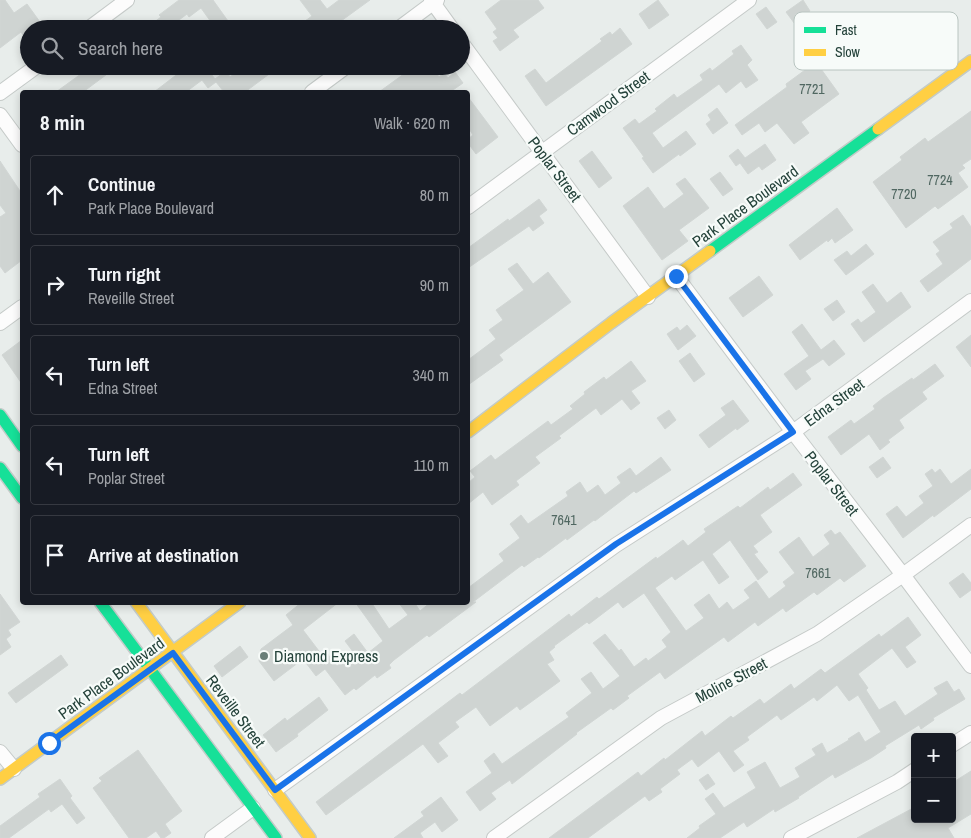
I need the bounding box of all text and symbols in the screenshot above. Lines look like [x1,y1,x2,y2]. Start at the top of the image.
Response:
legend [794,12,958,70]
search box [20,20,470,75]
text: Fast [835,21,857,39]
icon: search [38,34,66,62]
text: Search here [78,35,163,61]
text: Slow [835,43,861,61]
street label: Camwood Street [562,65,654,141]
house number: 7721 [799,80,825,98]
text: 8 min [40,108,85,137]
text: Walk · 620 m [374,112,450,134]
street label: Poplar Street [523,132,587,206]
street label: Park Place Boulevard [687,160,803,252]
text: Continue [88,171,156,197]
house number: 7724 [927,171,953,189]
icon: ahead [41,181,69,209]
text: 80 m [420,184,449,206]
house number: 7720 [891,185,917,203]
text: Park Place Boulevard [88,197,214,219]
text: Turn right [88,261,160,287]
route end [665,265,688,288]
icon: right [41,271,69,299]
text: 90 m [420,274,449,296]
text: Reveille Street [88,287,174,309]
text: Turn left [88,351,149,377]
icon: left [41,361,69,389]
text: 340 m [413,364,449,386]
street label: Edna Street [800,373,869,431]
text: Edna Street [88,377,157,399]
text: Turn left [88,441,149,467]
street label: Poplar Street [800,446,864,520]
icon: left [41,451,69,479]
text: 110 m [413,454,449,476]
text: Poplar Street [88,467,165,489]
house number: 7641 [551,511,577,529]
icon: arrive [41,541,69,569]
text: Arrive at destination [88,542,239,568]
house number: 7661 [805,564,831,582]
street label: Park Place Boulevard [53,632,169,724]
place label: Diamond Express [274,645,378,667]
marker: Diamond Express [258,650,270,662]
street label: Moline Street [691,652,771,708]
street label: Reveille Street [201,670,271,752]
route start [38,732,61,755]
map controls [911,733,956,823]
button: + [911,733,956,778]
button: − [911,778,956,823]

